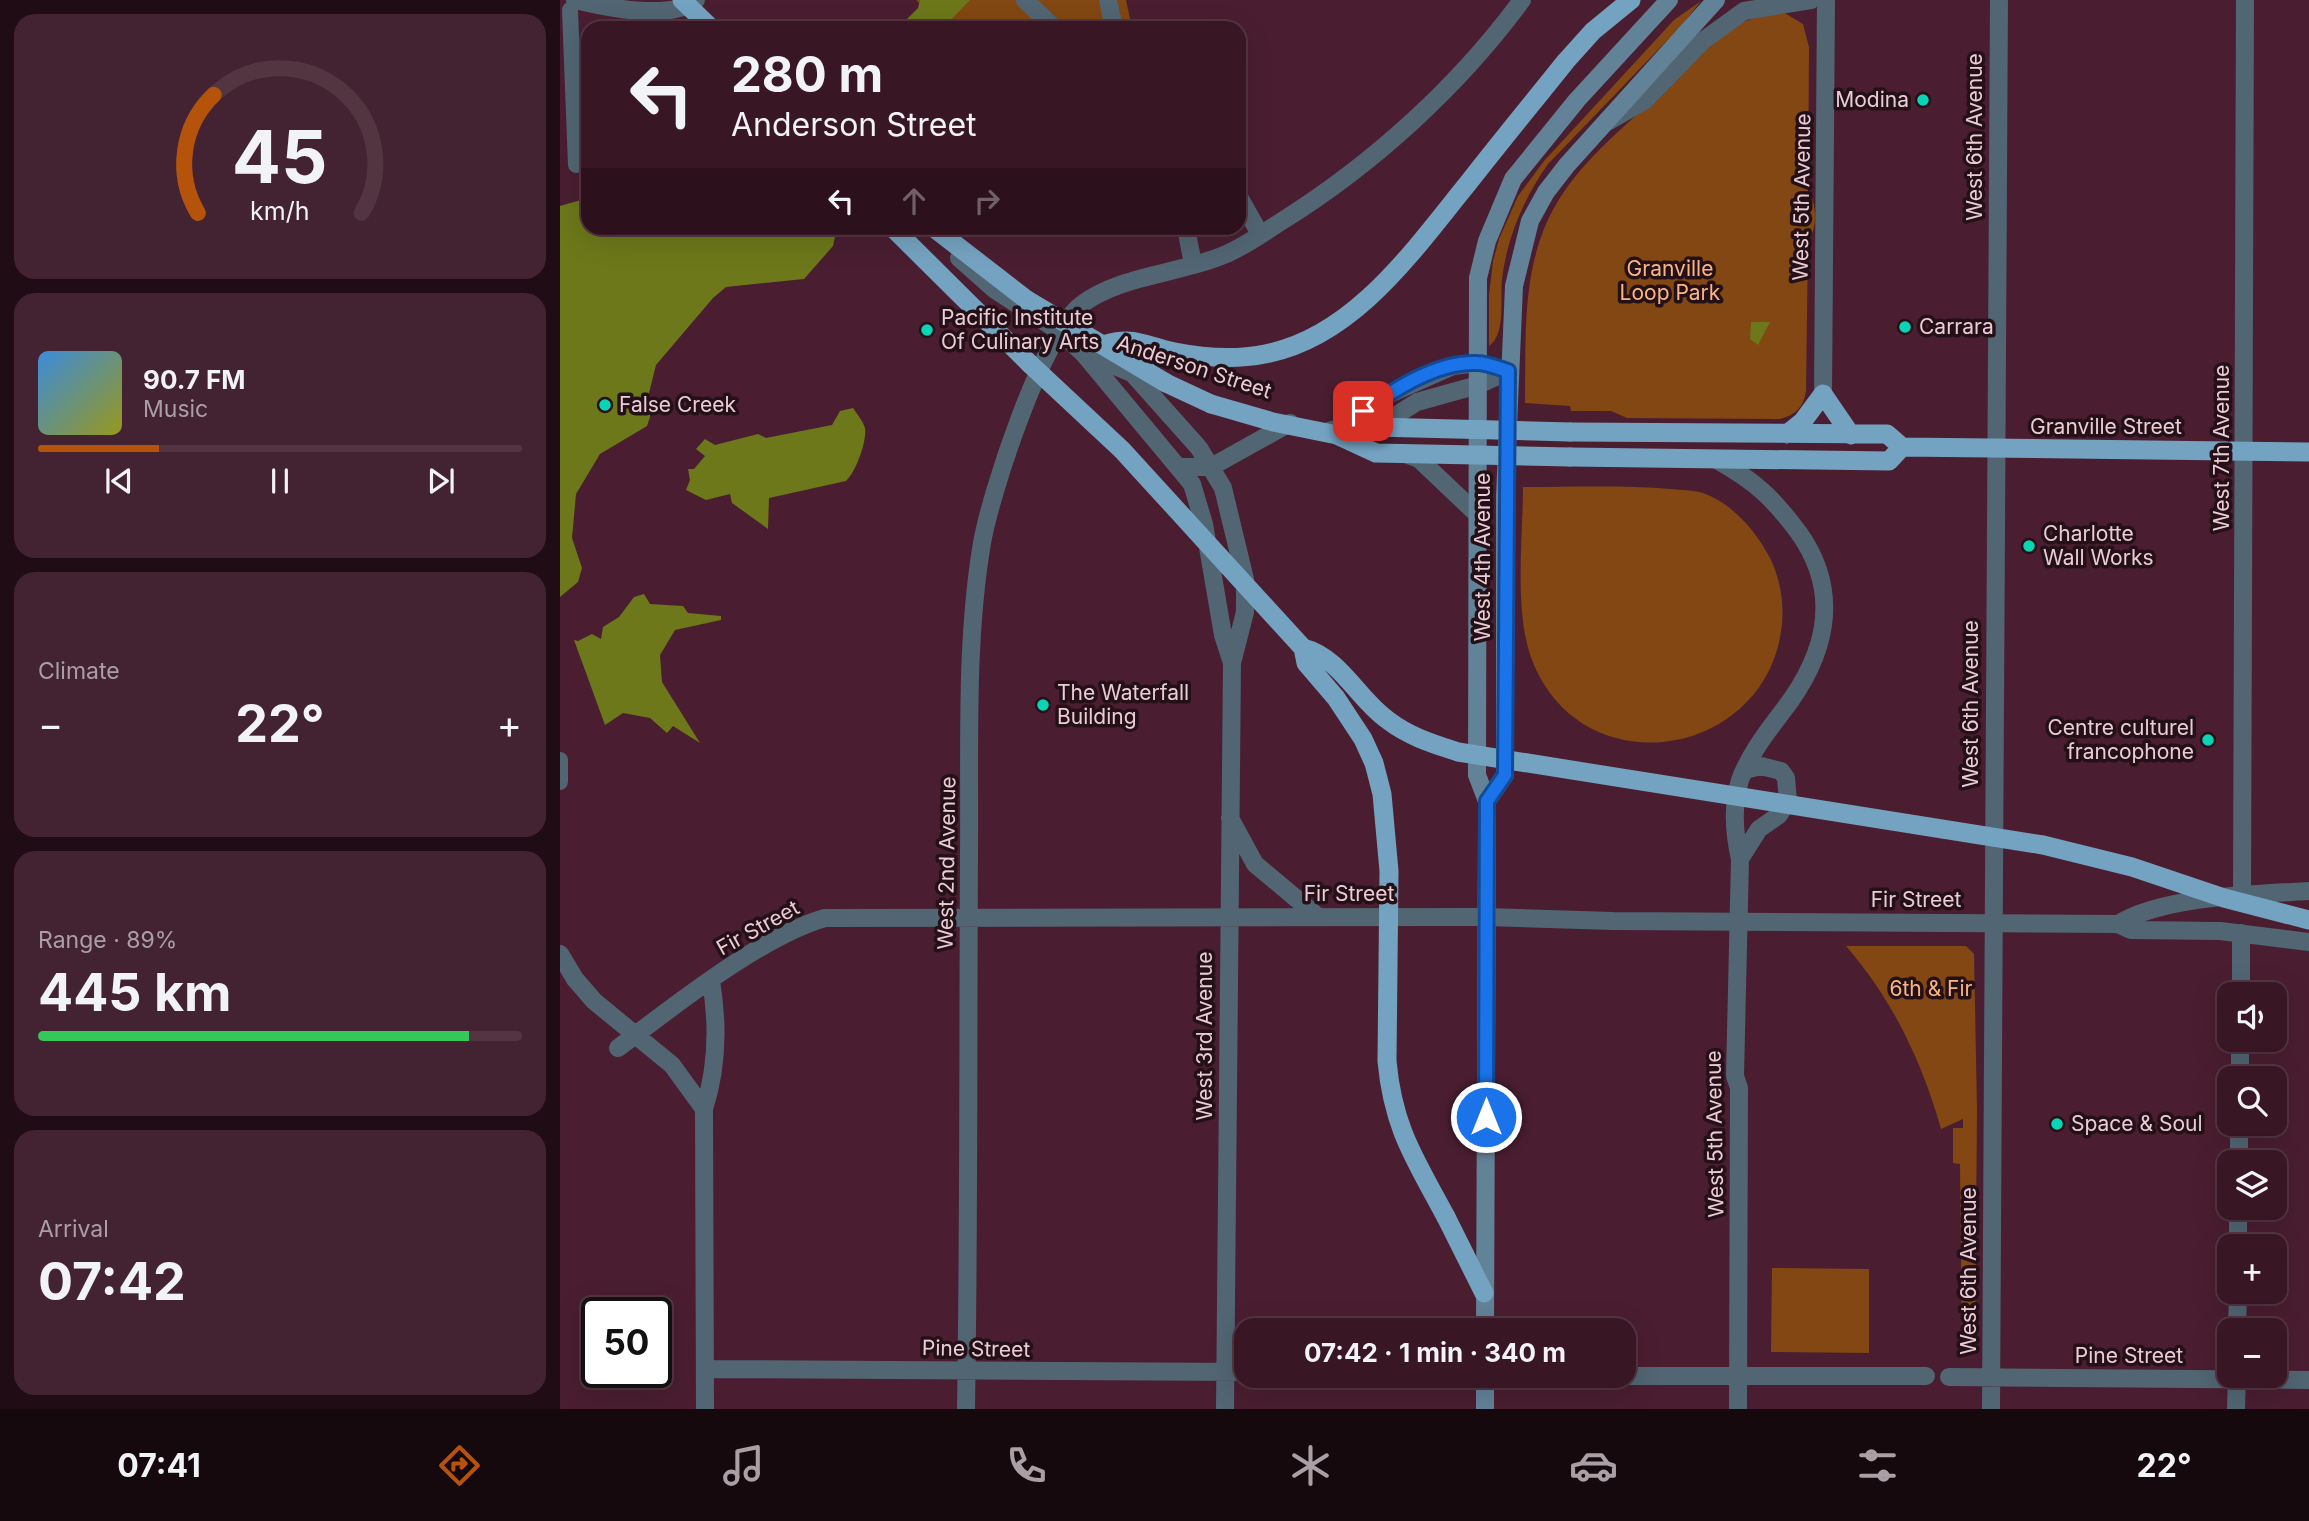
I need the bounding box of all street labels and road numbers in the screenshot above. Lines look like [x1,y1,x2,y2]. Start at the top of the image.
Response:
street label: West 6th Avenue [1962,53,1987,221]
street label: West 5th Avenue [1788,113,1815,281]
street label: Anderson Street [1114,330,1275,403]
street label: West 7th Avenue [2209,365,2234,531]
street label: Granville Street [2030,414,2182,439]
street label: West 4th Avenue [1470,473,1495,641]
street label: West 6th Avenue [1958,620,1983,788]
street label: West 2nd Avenue [932,776,961,950]
street label: Fir Street [1304,881,1394,906]
street label: Fir Street [1871,887,1961,912]
street label: Fir Street [712,895,804,960]
street label: West 3rd Avenue [1192,952,1217,1120]
street label: West 5th Avenue [1701,1050,1728,1218]
street label: West 6th Avenue [1956,1187,1981,1355]
street label: Pine Street [922,1335,1031,1362]
street label: Pine Street [2075,1343,2183,1368]

